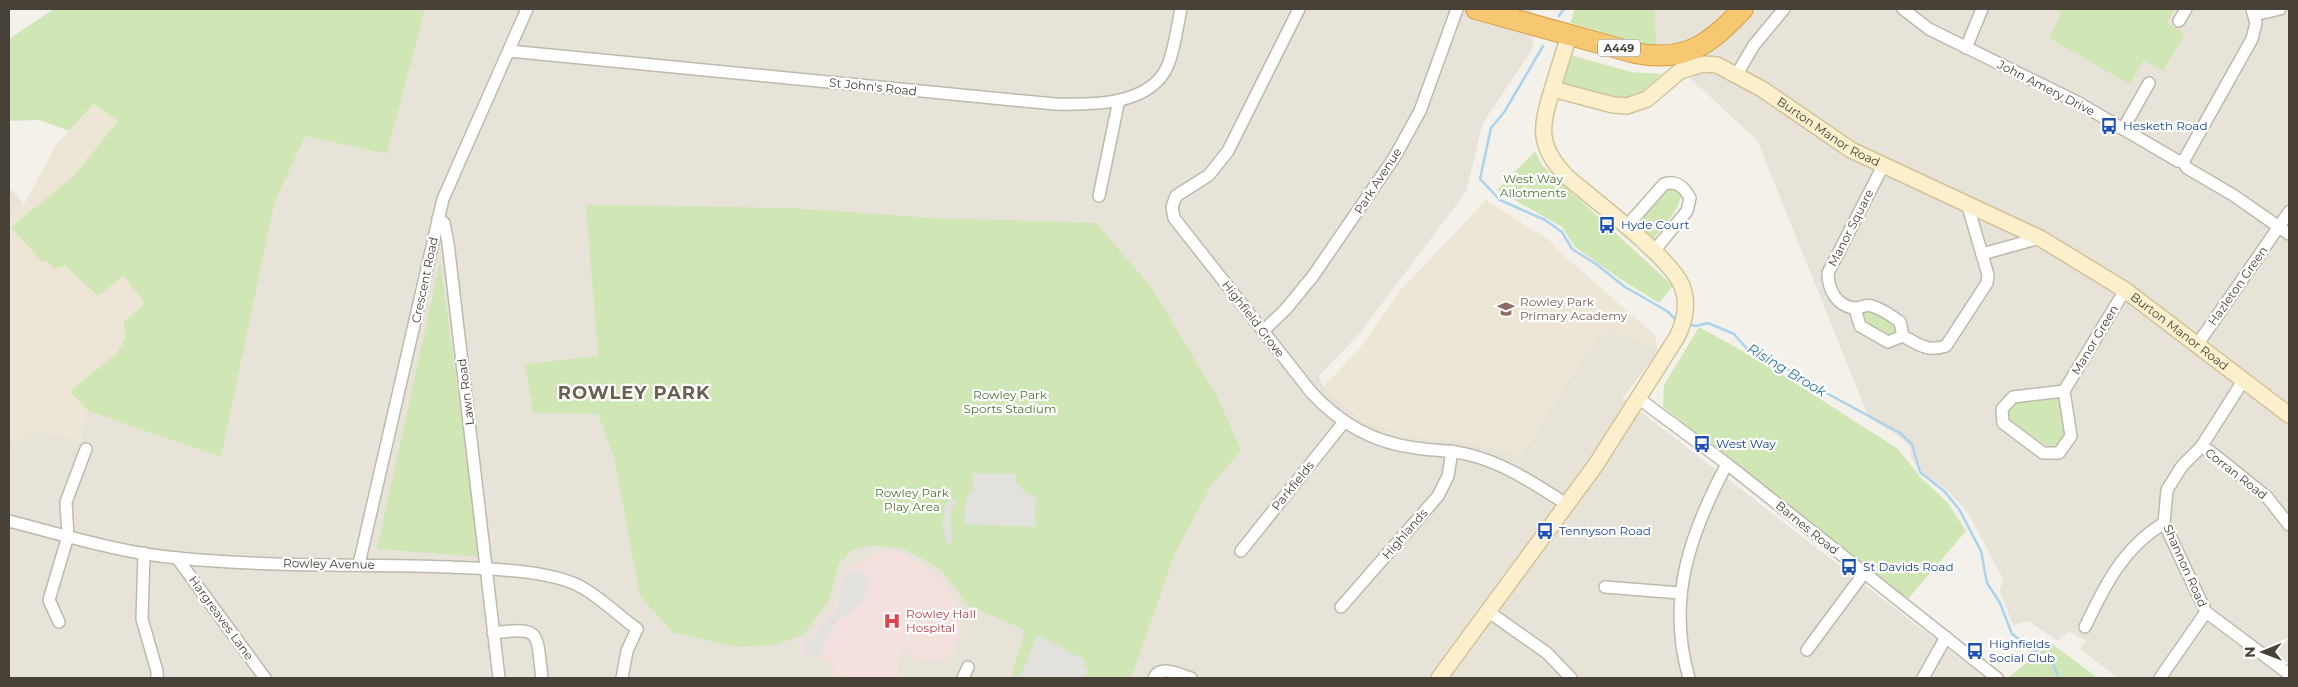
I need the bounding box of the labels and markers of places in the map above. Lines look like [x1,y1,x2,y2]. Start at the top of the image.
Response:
bus stop icon: Hesketh Road [2099,116,2119,136]
place label: Hesketh Road [2123,118,2208,133]
bus stop icon: Hyde Court [1597,215,1617,235]
place label: Hyde Court [1621,217,1689,232]
place label: Rowley Park Primary Academy [1520,294,1628,323]
school or university icon: Rowley Park Primary Academy [1496,299,1516,319]
bus stop icon: West Way [1692,434,1712,454]
place label: West Way [1716,436,1776,451]
bus stop icon: Tennyson Road [1535,521,1555,541]
place label: Tennyson Road [1559,523,1651,538]
bus stop icon: St Davids Road [1839,557,1859,577]
place label: St Davids Road [1863,559,1954,574]
place label: Rowley Hall Hospital [906,606,976,635]
hospital icon: Rowley Hall Hospital [882,611,902,631]
place label: Highfields Social Club [1989,636,2055,665]
bus stop icon: Highfields Social Club [1965,641,1985,661]

